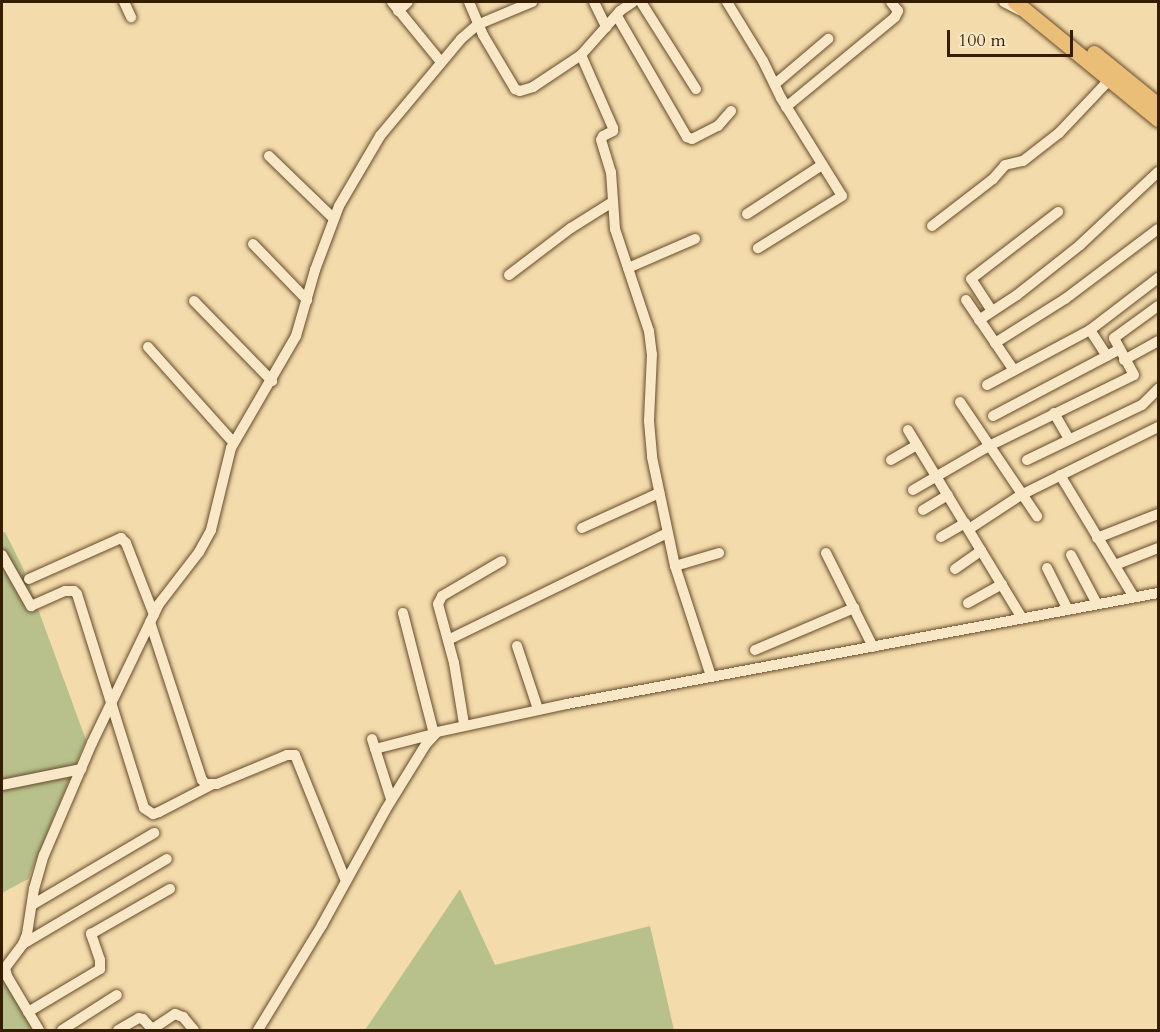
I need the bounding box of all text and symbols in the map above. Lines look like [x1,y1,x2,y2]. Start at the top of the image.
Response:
scale bar [950,18,1076,56]
text: 100 m [958,28,1006,53]

